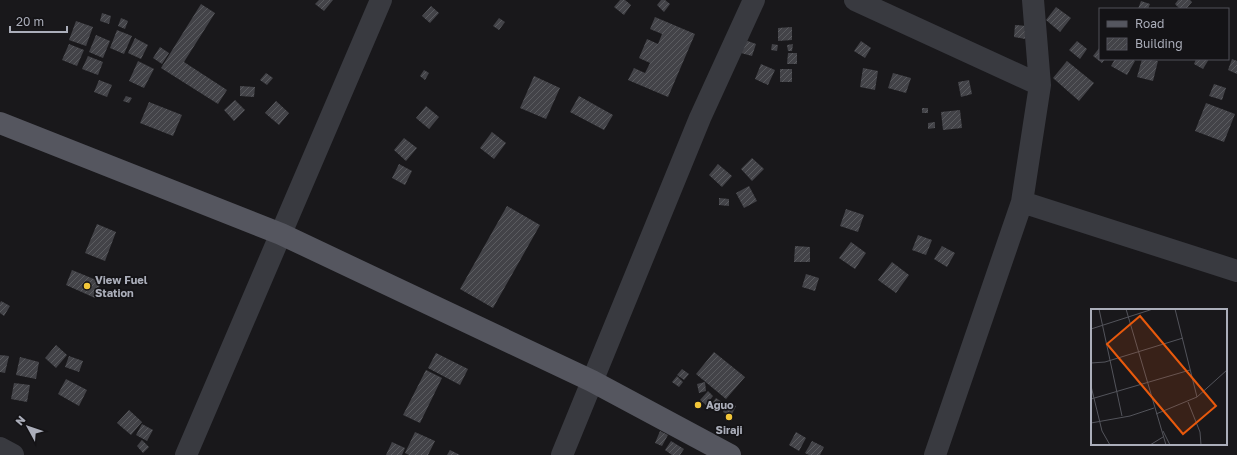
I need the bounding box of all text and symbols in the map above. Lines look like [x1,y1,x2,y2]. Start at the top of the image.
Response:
scale bar [10,8,67,34]
legend [1099,8,1229,60]
text: 20 m [16,14,44,29]
text: Road [1135,16,1164,31]
text: Building [1135,36,1183,51]
place label: View Fuel Station [95,273,148,299]
marker: View Fuel Station [82,281,92,291]
inset map [1091,309,1227,445]
place label: Aguo [706,398,734,411]
marker: Aguo [693,400,703,410]
north arrow [8,407,48,447]
marker: Siraji [724,412,734,422]
text: N [12,413,28,428]
place label: Siraji [716,423,742,436]

